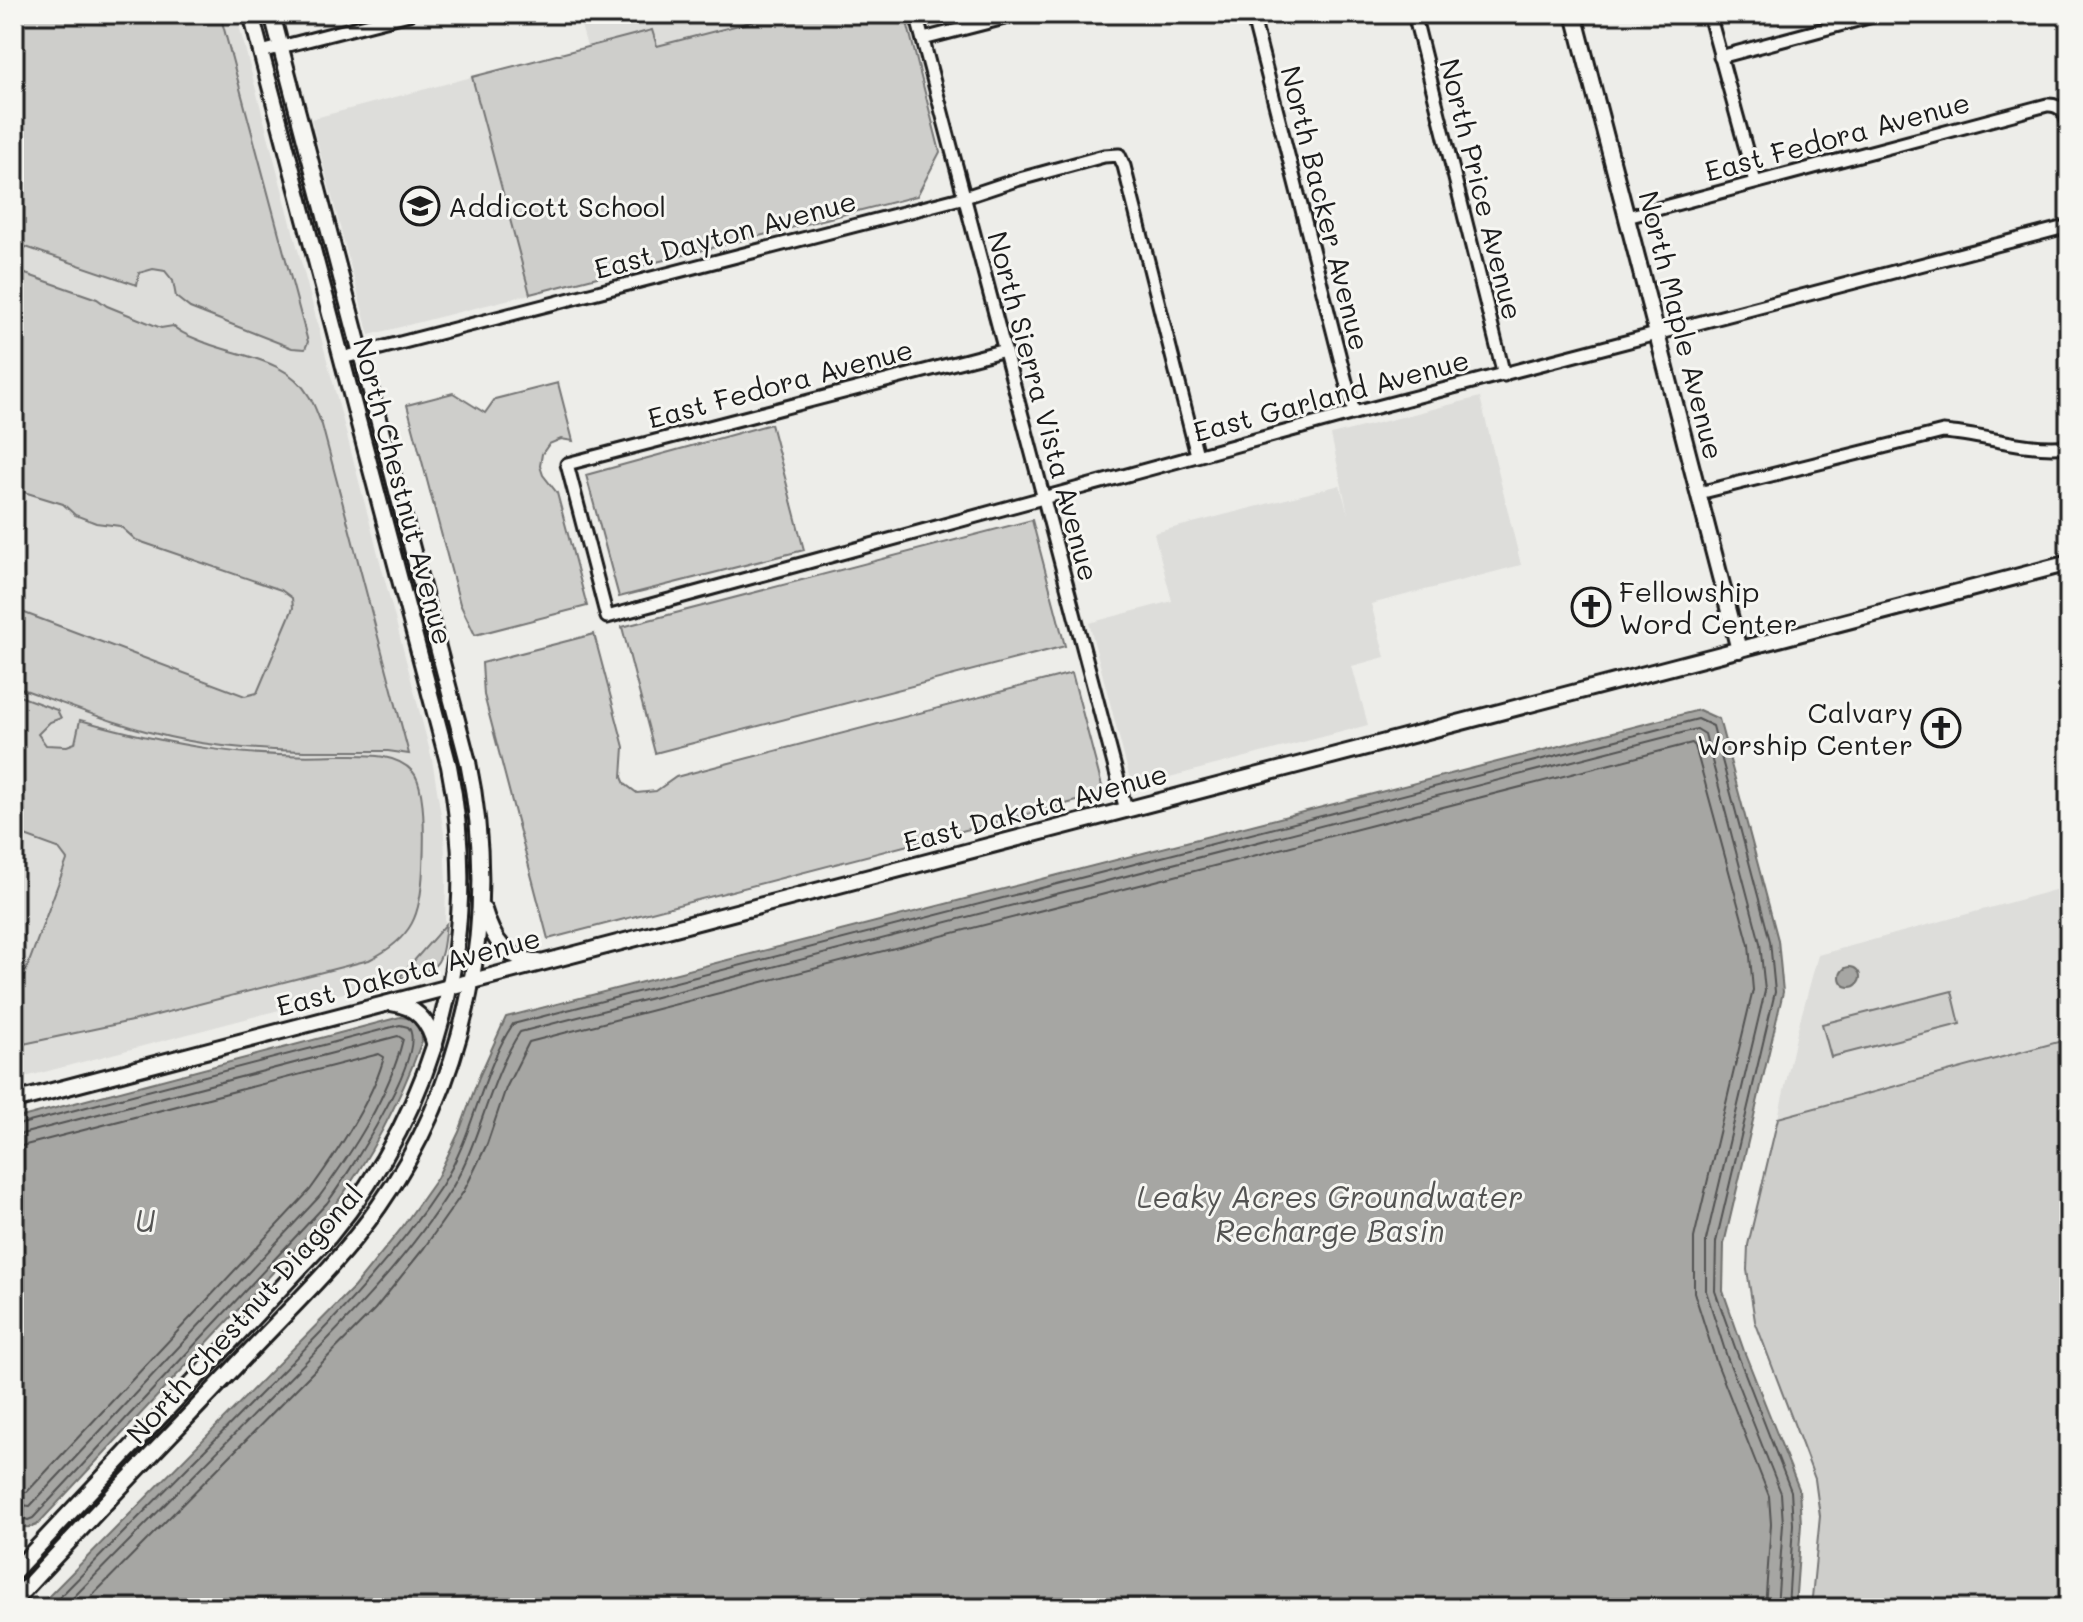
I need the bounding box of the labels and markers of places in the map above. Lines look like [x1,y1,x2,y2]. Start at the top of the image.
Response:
school or university icon: Addicott School [399,185,441,227]
place label: Addicott School [448,188,666,224]
place label: Fellowship Word Center [1619,573,1798,641]
church icon: Fellowship Word Center [1570,586,1612,628]
place label: Calvary Worship Center [1697,694,1913,762]
church icon: Calvary Worship Center [1920,707,1962,749]

